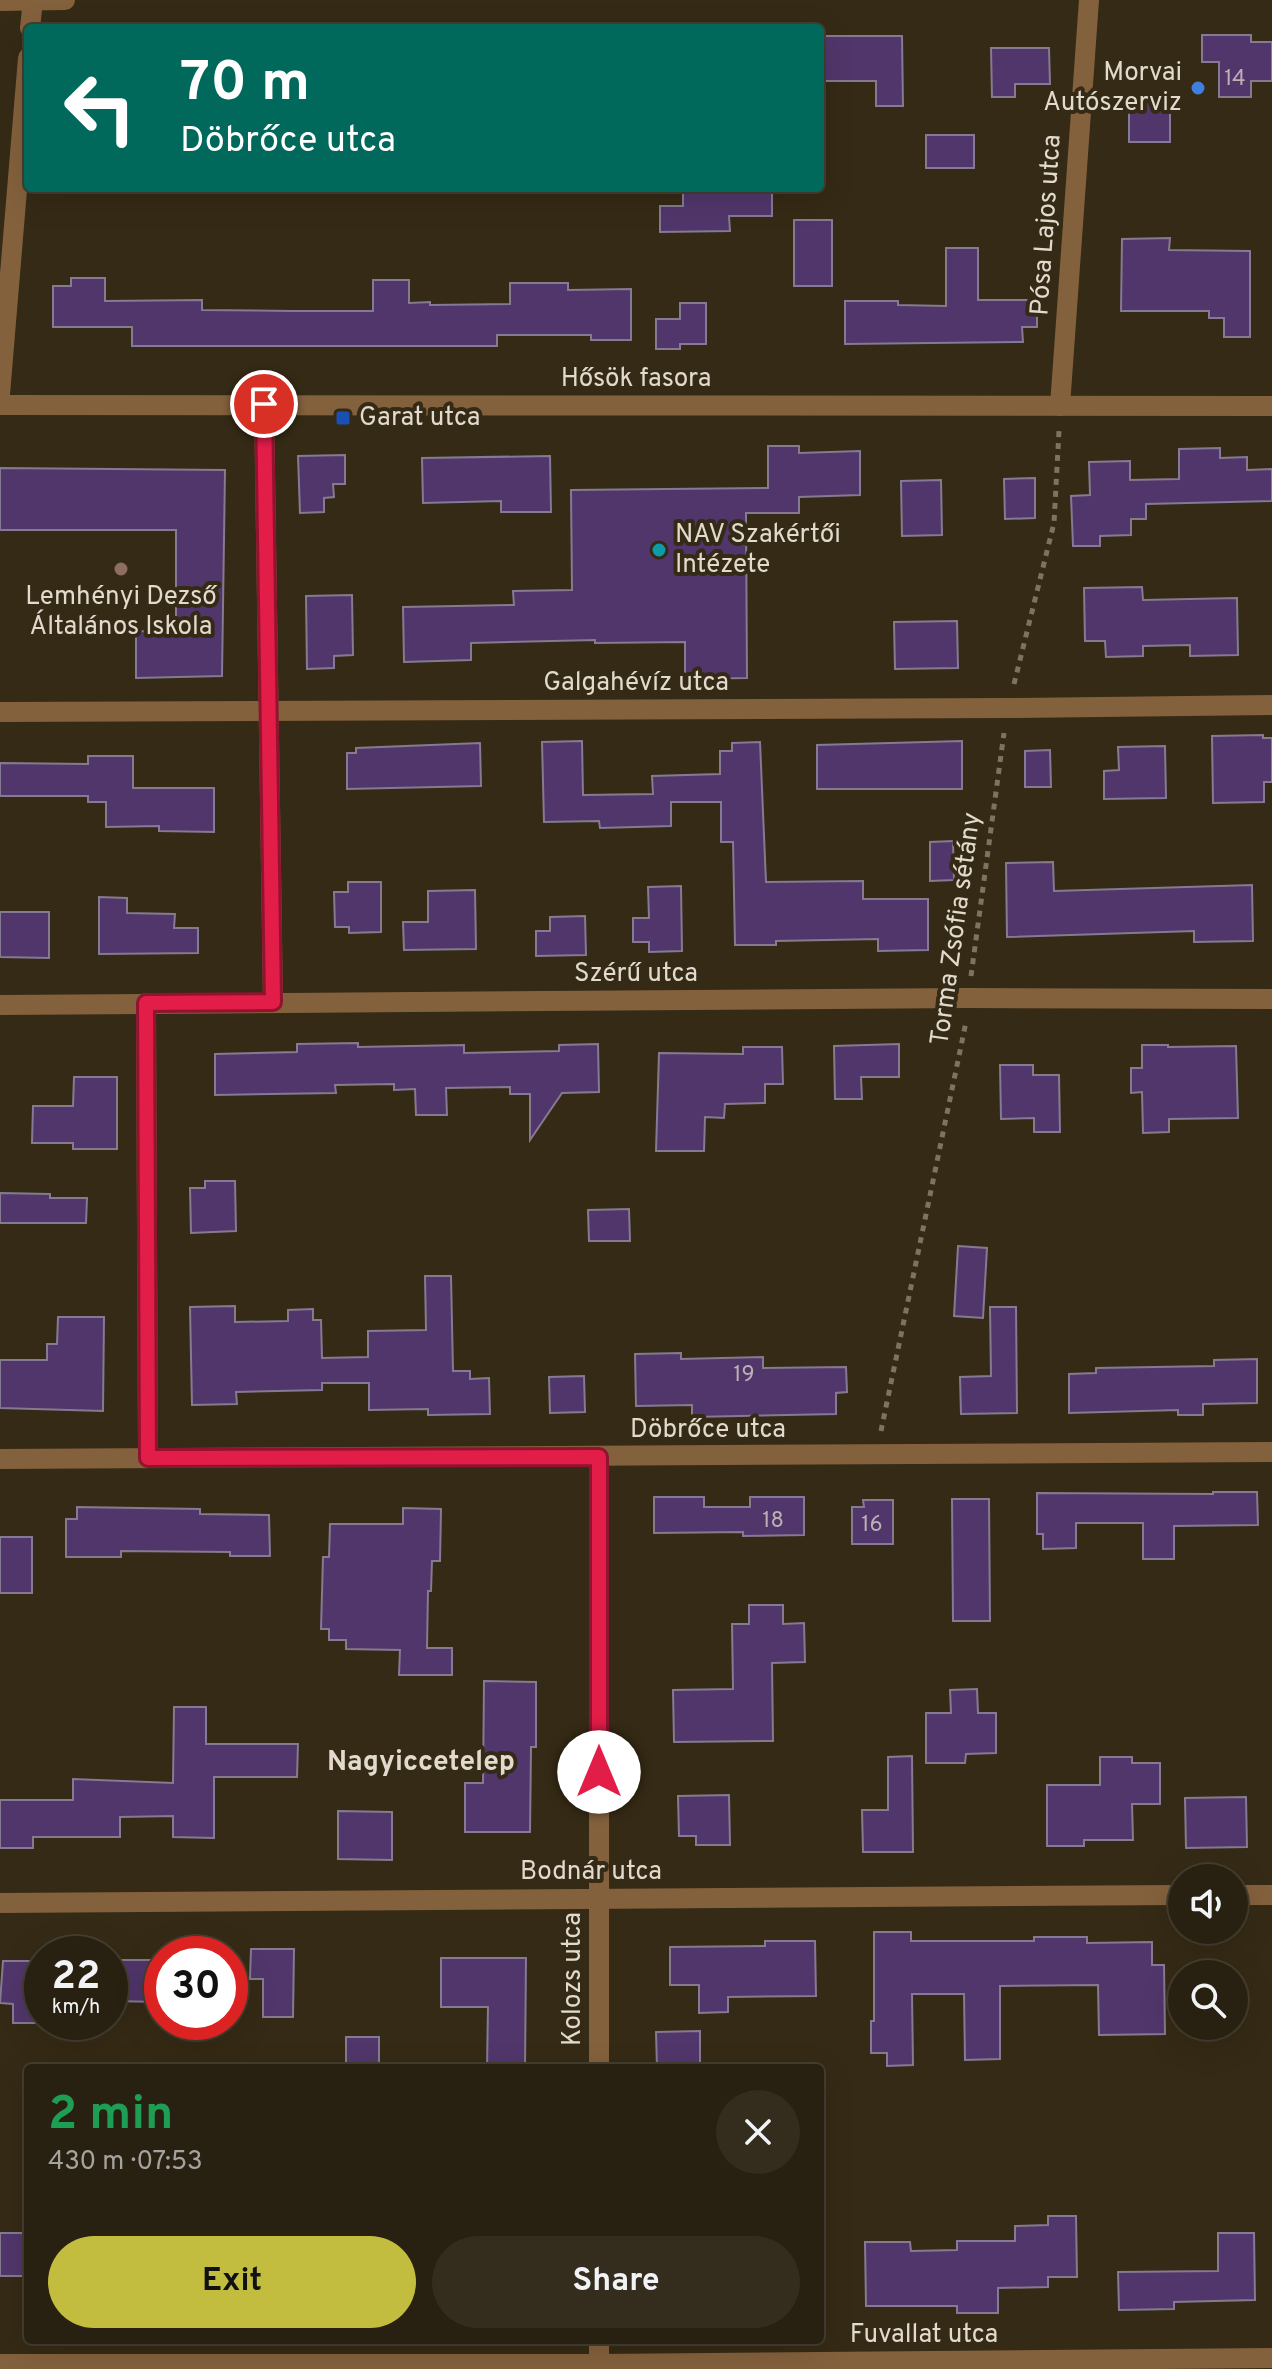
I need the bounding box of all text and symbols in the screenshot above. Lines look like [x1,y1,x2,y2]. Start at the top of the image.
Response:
text: 70 m [180,50,310,120]
icon: left [48,56,152,160]
place label: Morvai Autószerviz [1043,57,1182,120]
house number: 14 [1224,66,1246,93]
marker: Morvai Autószerviz [1189,79,1207,97]
text: Döbrőce utca [180,119,396,165]
street label: Pósa Lajos utca [1024,133,1070,317]
street label: Hősök fasora [561,363,711,396]
pin [230,370,298,438]
icon: arrive [242,382,286,426]
place label: Garat utca [359,402,480,435]
marker: Garat utca [334,409,352,427]
place label: NAV Szakértői Intézete [675,519,841,582]
marker: NAV Szakértői Intézete [650,541,668,559]
marker: Lemhényi Dezső Általános Iskola [112,560,130,578]
place label: Lemhényi Dezső Általános Iskola [25,581,218,644]
street label: Galgahévíz utca [543,667,729,700]
street label: Torma Zsófia sétány [924,810,990,1048]
street label: Szérű utca [574,958,698,991]
house number: 19 [733,1362,755,1389]
street label: Döbrőce utca [630,1414,786,1447]
house number: 18 [762,1508,784,1535]
house number: 16 [861,1512,883,1539]
position arrow [557,1730,641,1814]
district label: Nagyiccetelep [327,1745,515,1781]
street label: Bodnár utca [520,1856,662,1889]
map controls [1168,1864,1248,2040]
button: sound [1168,1864,1248,1944]
street label: Kolozs utca [557,1912,590,2046]
speed limit sign: 30 [144,1936,248,2040]
text: 22 [52,1953,100,2003]
button: search [1168,1960,1248,2040]
text: km/h [52,1995,100,2021]
text: 2 min [48,2086,173,2146]
button: close [716,2090,800,2174]
text: 430 m · 07:53 [48,2146,203,2179]
button: Exit [48,2236,416,2328]
button: Share [432,2236,800,2328]
street label: Fuvallat utca [850,2319,998,2352]

